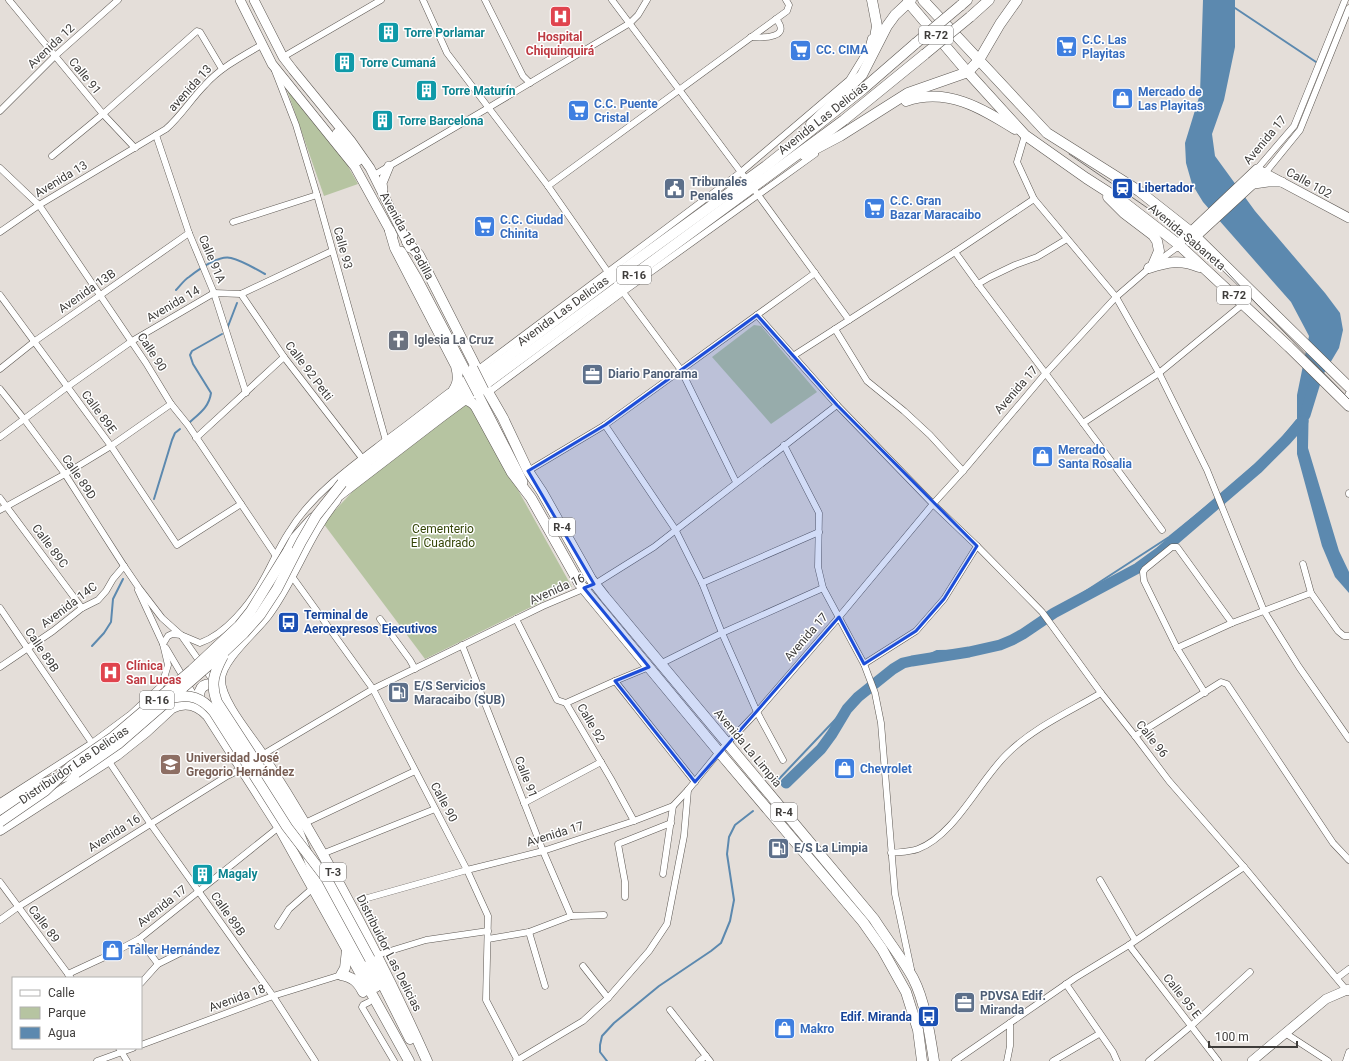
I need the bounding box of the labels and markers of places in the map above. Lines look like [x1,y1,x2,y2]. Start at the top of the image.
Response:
hospital icon: Hospital Chiquinquirá [547,3,573,29]
building icon: Torre Porlamar [375,20,401,46]
place label: Torre Porlamar [404,26,486,40]
place label: Hospital Chiquinquirá [526,30,595,58]
place label: C.C. Las Playitas [1082,33,1127,61]
supermarket icon: C.C. Las Playitas [1054,34,1080,60]
supermarket icon: CC. CIMA [787,37,813,63]
place label: CC. CIMA [816,43,869,57]
building icon: Torre Cumaná [331,50,357,76]
place label: Torre Cumaná [360,56,436,70]
building icon: Torre Maturín [414,78,440,104]
place label: Torre Maturín [442,84,516,98]
place label: Mercado de Las Playitas [1138,85,1203,113]
shop icon: Mercado de Las Playitas [1109,86,1135,112]
place label: C.C. Puente Cristal [594,97,658,125]
supermarket icon: C.C. Puente Cristal [565,98,591,124]
building icon: Torre Barcelona [370,108,396,134]
place label: Torre Barcelona [398,114,484,128]
place label: Tribunales Penales [690,175,747,203]
station icon: Libertador [1110,175,1136,201]
public building icon: Tribunales Penales [662,176,688,202]
place label: Libertador [1138,181,1195,195]
place label: C.C. Gran Bazar Maracaibo [890,194,981,222]
supermarket icon: C.C. Gran Bazar Maracaibo [862,195,888,221]
place label: C.C. Ciudad Chinita [500,213,564,241]
supermarket icon: C.C. Ciudad Chinita [472,214,498,240]
church icon: Iglesia La Cruz [385,327,411,353]
place label: Iglesia La Cruz [414,333,494,347]
office icon: Diario Panorama [579,361,605,387]
place label: Diario Panorama [608,367,698,381]
place label: Mercado Santa Rosalia [1058,443,1132,471]
shop icon: Mercado Santa Rosalia [1029,444,1055,470]
place label: Terminal de Aeroexpresos Ejecutivos [304,608,437,636]
bus stop icon: Terminal de Aeroexpresos Ejecutivos [275,609,301,635]
place label: Clínica San Lucas [126,659,181,687]
hospital icon: Clínica San Lucas [97,660,123,686]
place label: E/S Servicios Maracaibo (SUB) [414,679,505,707]
fuel station icon: E/S Servicios Maracaibo (SUB) [385,680,411,706]
place label: Universidad José Gregorio Hernández [186,751,294,779]
school or university icon: Universidad José Gregorio Hernández [158,752,184,778]
shop icon: Chevrolet [832,756,858,782]
place label: Chevrolet [860,762,912,776]
fuel station icon: E/S La Limpia [765,835,791,861]
place label: E/S La Limpia [794,841,868,855]
building icon: Magaly [190,861,216,887]
place label: Magaly [218,867,258,881]
shop icon: Taller Hernández [100,937,126,963]
place label: Taller Hernández [128,943,220,957]
place label: PDVSA Edif. Miranda [980,989,1046,1017]
office icon: PDVSA Edif. Miranda [952,990,978,1016]
bus stop icon: Edif. Miranda [915,1004,941,1030]
place label: Edif. Miranda [840,1010,913,1024]
shop icon: Makro [772,1016,798,1042]
place label: Makro [800,1022,835,1036]

